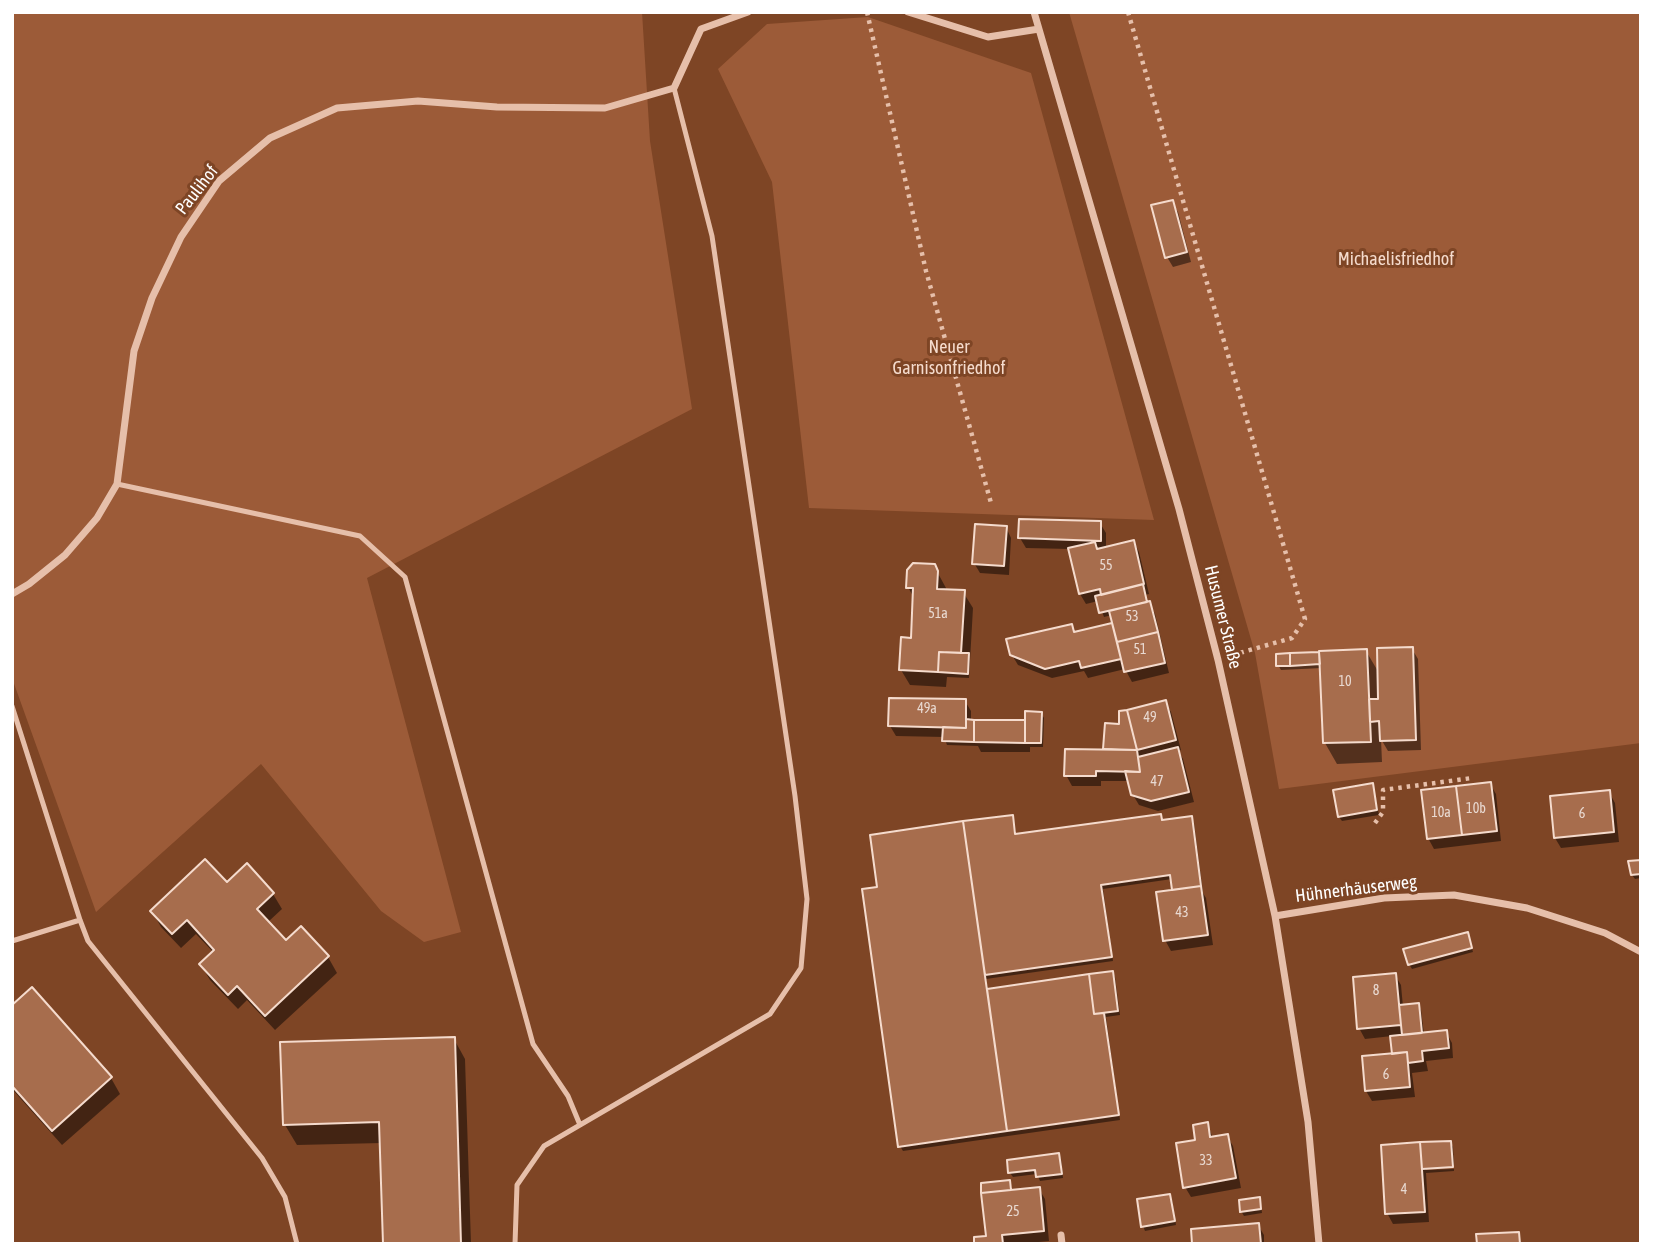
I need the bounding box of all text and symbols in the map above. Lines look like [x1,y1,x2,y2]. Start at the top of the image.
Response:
street label: Paulihof [171,161,223,219]
park label: Michaelisfriedhof [1338,248,1454,270]
park label: Neuer Garnisonfriedhof [893,336,1005,378]
house number: 55 [1099,558,1113,574]
street label: Husumer Straße [1200,563,1246,671]
house number: 51a [928,606,948,622]
house number: 53 [1125,609,1139,625]
house number: 51 [1133,642,1147,658]
house number: 10 [1338,674,1352,690]
house number: 49a [917,701,937,717]
house number: 49 [1143,710,1157,726]
house number: 47 [1150,774,1164,790]
house number: 10b [1466,801,1486,817]
house number: 10a [1431,805,1451,821]
house number: 6 [1579,806,1585,822]
street label: Hühnerhäuserweg [1294,871,1418,907]
house number: 43 [1175,905,1189,921]
house number: 8 [1373,983,1379,999]
house number: 6 [1383,1067,1389,1083]
house number: 33 [1199,1153,1213,1169]
house number: 4 [1401,1182,1407,1198]
house number: 25 [1006,1204,1020,1220]

